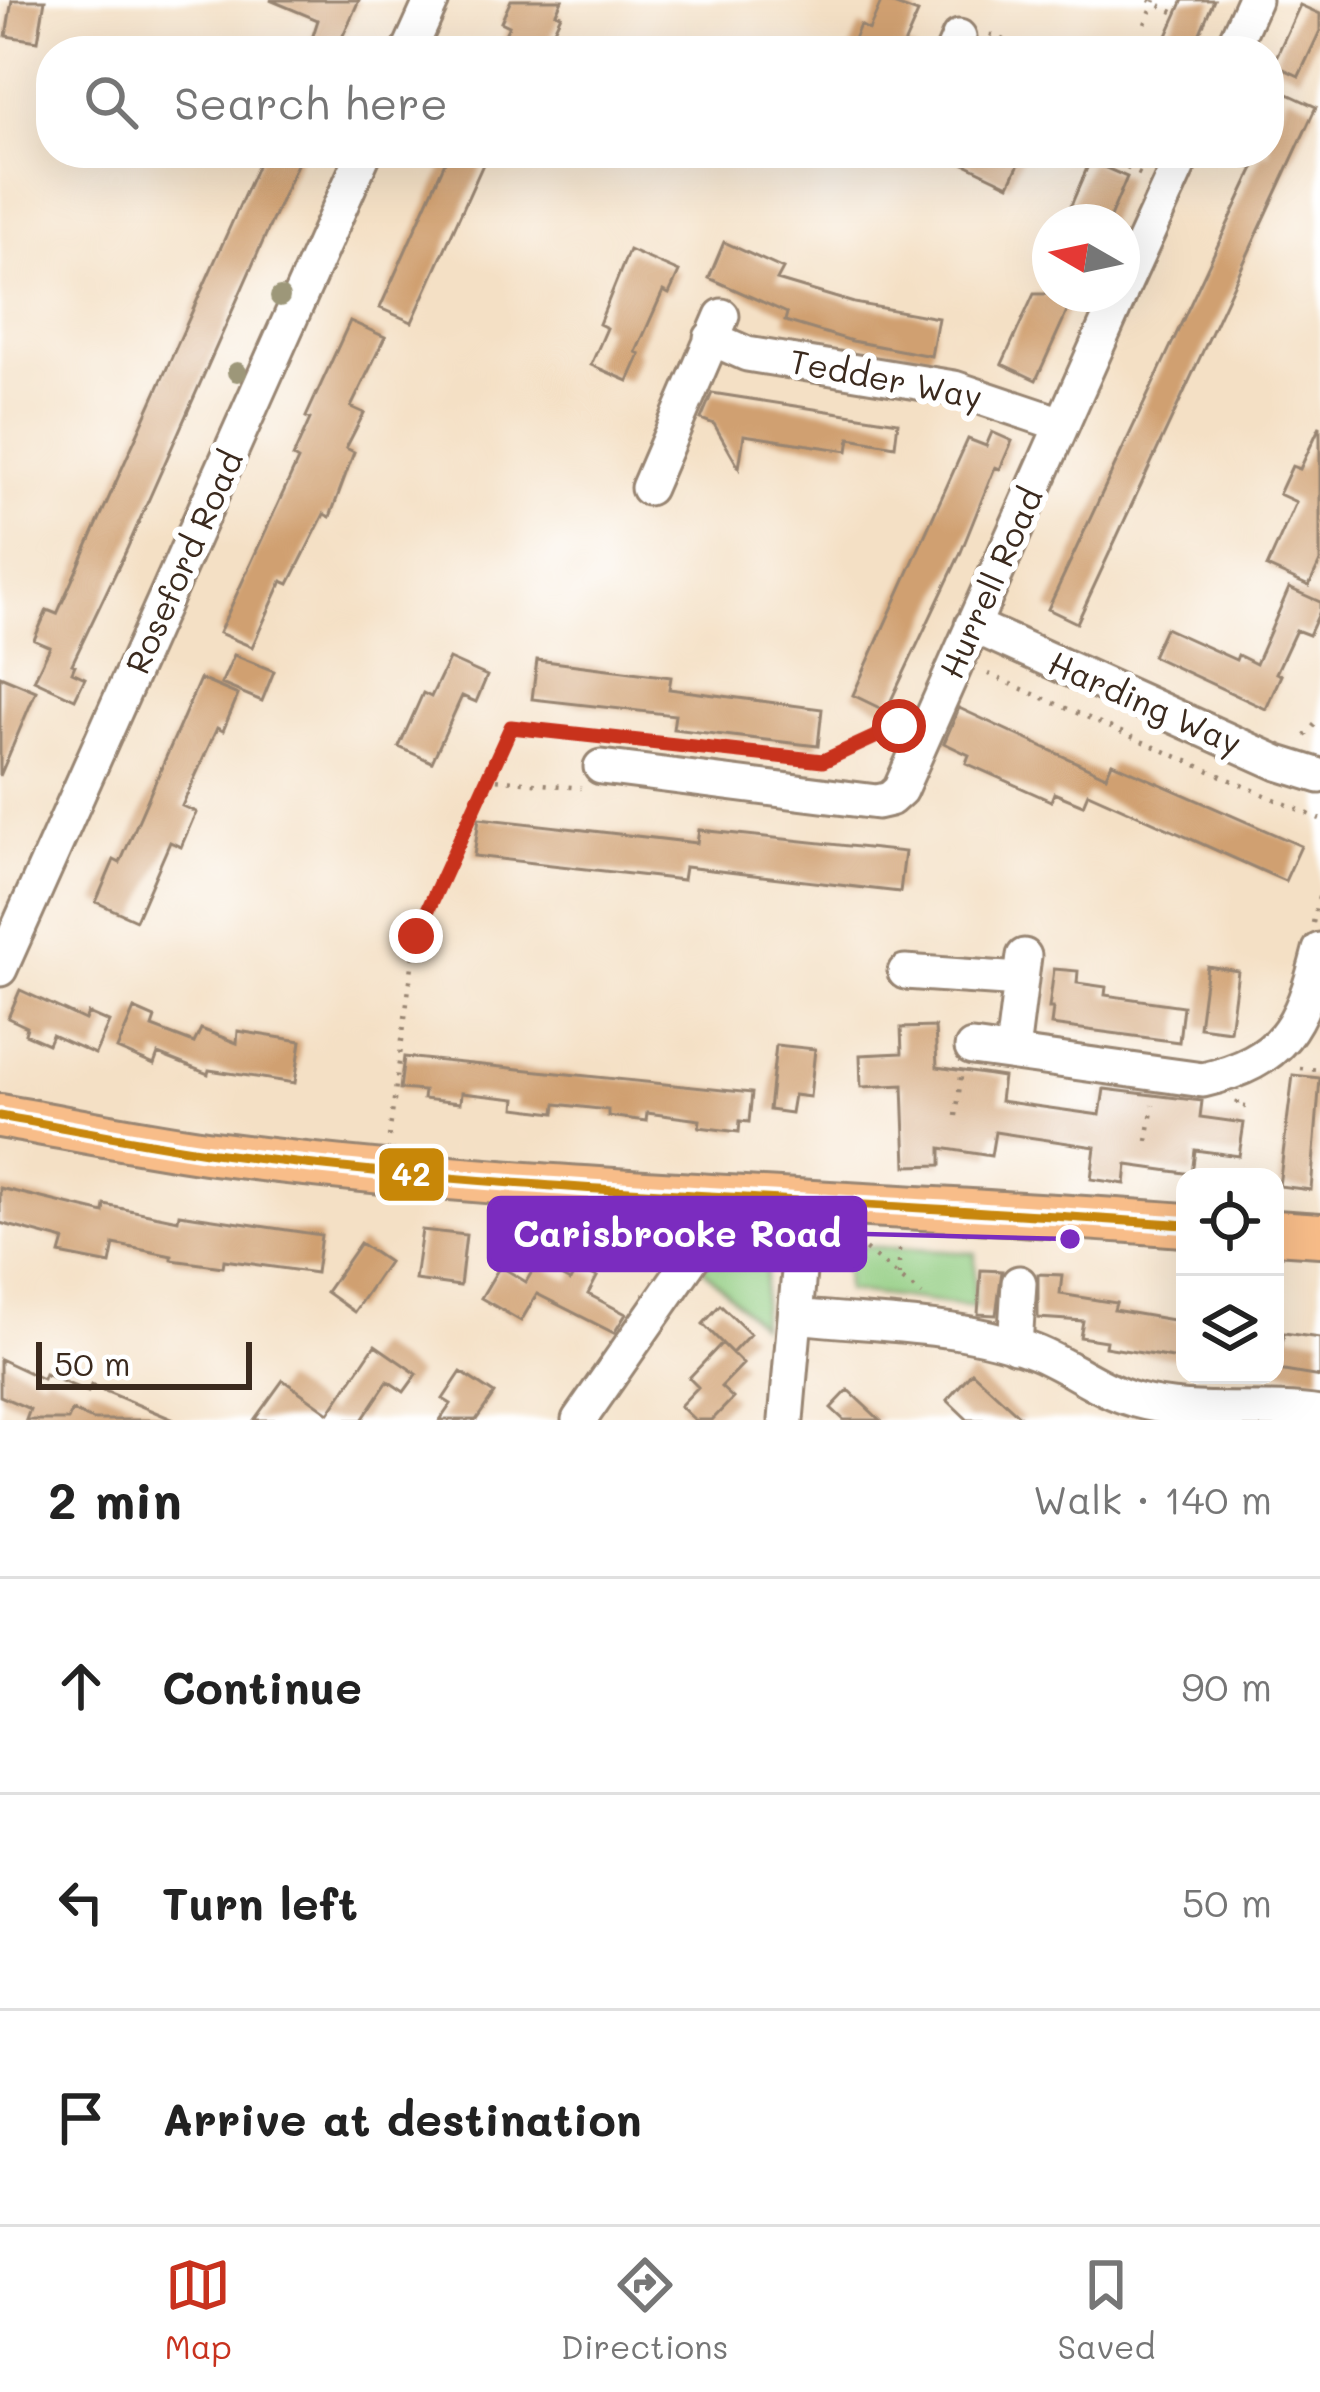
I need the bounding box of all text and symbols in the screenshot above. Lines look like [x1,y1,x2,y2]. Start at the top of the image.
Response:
search box [36,36,1284,168]
icon: search [78,69,144,135]
text: Search here [174,73,448,131]
north arrow [1032,204,1140,312]
street label: Tedder Way [786,338,986,418]
street label: Roseford Road [114,443,251,680]
street label: Hurrell Road [928,480,1051,685]
street label: Harding Way [1042,640,1249,764]
route start [872,699,926,753]
route end [389,909,443,963]
line badge: 42 [377,1146,446,1203]
text: 42 [391,1151,431,1194]
map controls [1176,1168,1284,1384]
button: locate [1176,1168,1284,1276]
callout: Carisbrooke Road [489,1198,865,1270]
text: Carisbrooke Road [513,1209,841,1256]
button: layers [1176,1276,1284,1384]
scale bar [36,1336,252,1389]
text: 50 m [54,1341,130,1384]
text: 2 min [48,1465,182,1532]
text: Walk · 140 m [1033,1473,1272,1524]
icon: ahead [48,1653,114,1719]
text: Continue [162,1657,362,1715]
text: 90 m [1181,1660,1272,1711]
icon: left [48,1869,114,1935]
text: Turn left [162,1873,358,1931]
text: 50 m [1182,1876,1272,1927]
icon: arrive [48,2085,114,2151]
text: Arrive at destination [162,2089,642,2147]
tab: Map [165,2252,232,2367]
tab: Directions [561,2252,728,2367]
tab: Saved [1058,2252,1155,2367]

